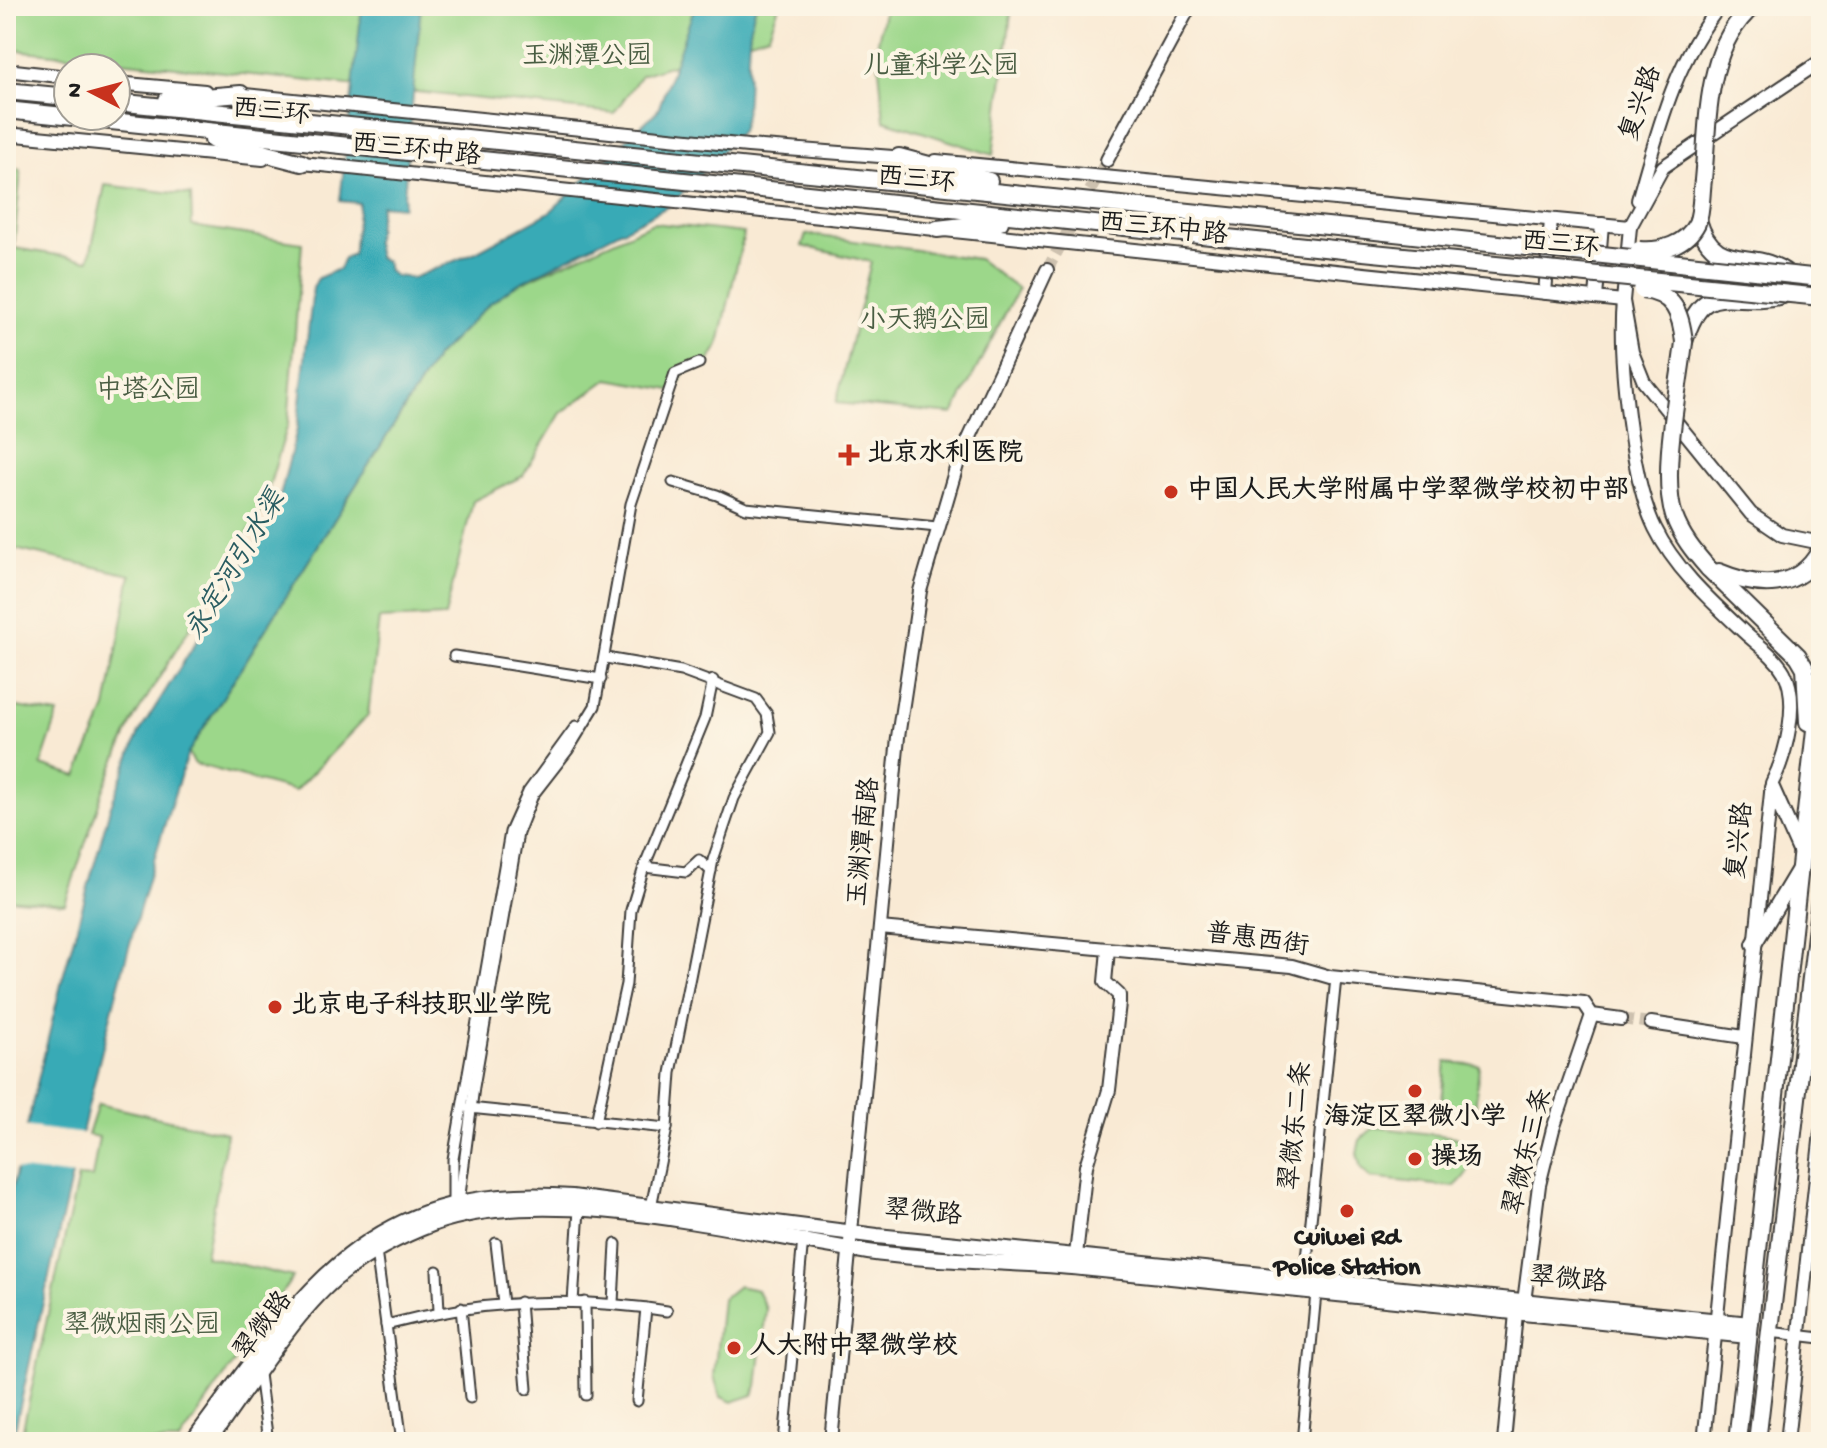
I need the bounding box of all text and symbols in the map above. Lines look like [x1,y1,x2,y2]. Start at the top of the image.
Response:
park label: 玉渊潭公园 [522,42,652,74]
north arrow [52,52,132,132]
park label: 儿童科学公园 [863,52,1019,84]
street label: 复兴路 [1614,61,1670,146]
text: N [62,82,90,99]
street label: 西三环 [231,95,311,133]
street label: 西三环中路 [350,128,482,174]
street label: 西三环 [876,163,956,201]
street label: 西三环中路 [1097,207,1229,253]
street label: 西三环 [1520,228,1600,266]
park label: 小天鹅公园 [860,305,990,338]
park label: 中塔公园 [96,375,200,408]
place label: 北京水利医院 [867,438,1023,471]
marker: 北京水利医院 [838,444,860,466]
place label: 中国人民大学附属中学翠微学校初中部 [1187,475,1629,508]
water label: 永定河引水渠 [179,483,295,647]
marker: 中国人民大学附属中学翠微学校初中部 [1162,483,1180,501]
street label: 玉渊潭南路 [842,776,888,908]
street label: 复兴路 [1721,800,1761,881]
street label: 普惠西街 [1203,917,1311,965]
place label: 北京电子科技职业学院 [291,990,551,1023]
marker: 北京电子科技职业学院 [266,998,284,1016]
street label: 翠微东二条 [1274,1060,1320,1192]
marker: 海淀区翠微小学 [1406,1082,1424,1100]
street label: 翠微东三条 [1497,1085,1561,1219]
place label: 海淀区翠微小学 [1324,1102,1506,1135]
place label: 操场 [1431,1143,1483,1175]
marker: 操场 [1406,1150,1424,1168]
street label: 翠微路 [883,1194,963,1234]
marker: Cuiwei Rd Police Station [1338,1202,1356,1220]
place label: Cuiwei Rd Police Station [1272,1224,1421,1285]
street label: 翠微路 [1528,1261,1608,1301]
street label: 翠微路 [228,1285,301,1367]
park label: 翠微烟雨公园 [64,1311,220,1343]
place label: 人大附中翠微学校 [750,1331,958,1364]
marker: 人大附中翠微学校 [725,1339,743,1357]

